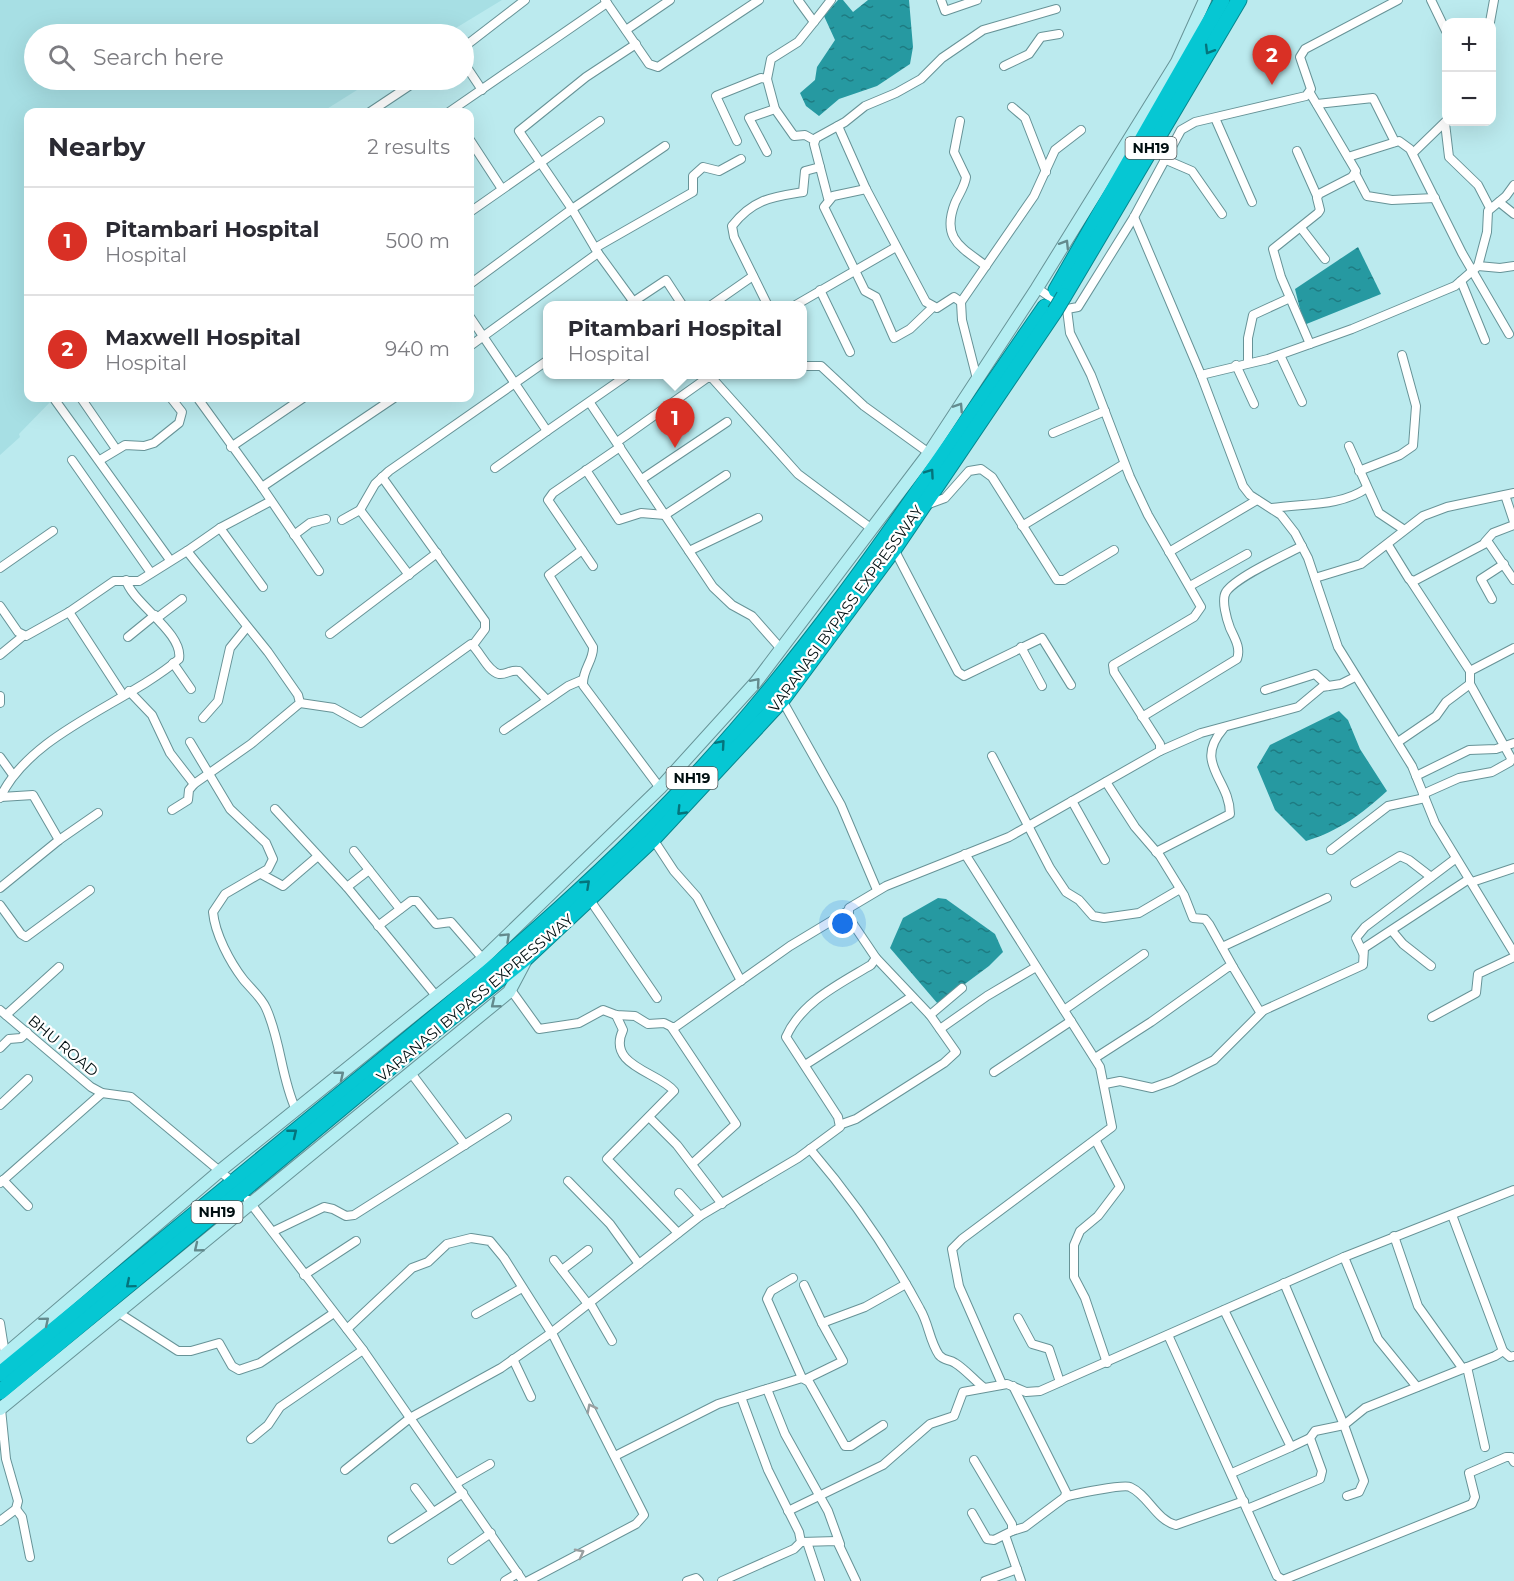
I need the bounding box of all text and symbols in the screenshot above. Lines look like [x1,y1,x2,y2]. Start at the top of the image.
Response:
map controls [1442,18,1496,126]
button: + [1442,18,1496,72]
search box [24,24,474,90]
pin: 2 [1252,36,1292,85]
icon: search [45,41,78,74]
text: Search here [93,44,224,71]
one-way arrow [1204,44,1216,54]
button: − [1442,72,1496,126]
text: Nearby [48,131,145,163]
text: 2 results [367,135,450,159]
road number: NH19 [1126,137,1176,159]
text: Pitambari Hospital [105,216,319,243]
text: 1 [64,229,71,253]
text: 500 m [386,229,450,253]
one-way arrow [1057,240,1069,250]
text: Hospital [105,243,187,267]
popup [543,301,807,379]
text: Pitambari Hospital [568,315,782,342]
text: Maxwell Hospital [105,324,301,351]
text: 2 [62,337,73,361]
text: 940 m [385,337,450,361]
text: Hospital [568,342,650,366]
text: Hospital [105,351,187,375]
pin: 1 [656,398,694,448]
one-way arrow [951,403,962,414]
one-way arrow [923,469,934,480]
street label: VARANASI BYPASS EXPRESSWAY [764,501,927,716]
one-way arrow [749,678,760,689]
one-way arrow [714,740,725,751]
road number: NH19 [666,767,718,789]
one-way arrow [677,803,688,814]
one-way arrow [579,881,590,892]
street label: VARANASI BYPASS EXPRESSWAY [372,909,577,1086]
your location [828,909,857,938]
one-way arrow [499,934,510,945]
one-way arrow [491,997,502,1008]
street label: BHU ROAD [24,1011,102,1080]
one-way arrow [333,1071,344,1082]
one-way arrow [286,1129,297,1140]
road number: NH19 [192,1201,242,1223]
one-way arrow [194,1241,205,1252]
one-way arrow [126,1276,137,1287]
one-way arrow [38,1317,49,1328]
one-way arrow [586,1404,598,1415]
one-way arrow [573,1549,584,1560]

